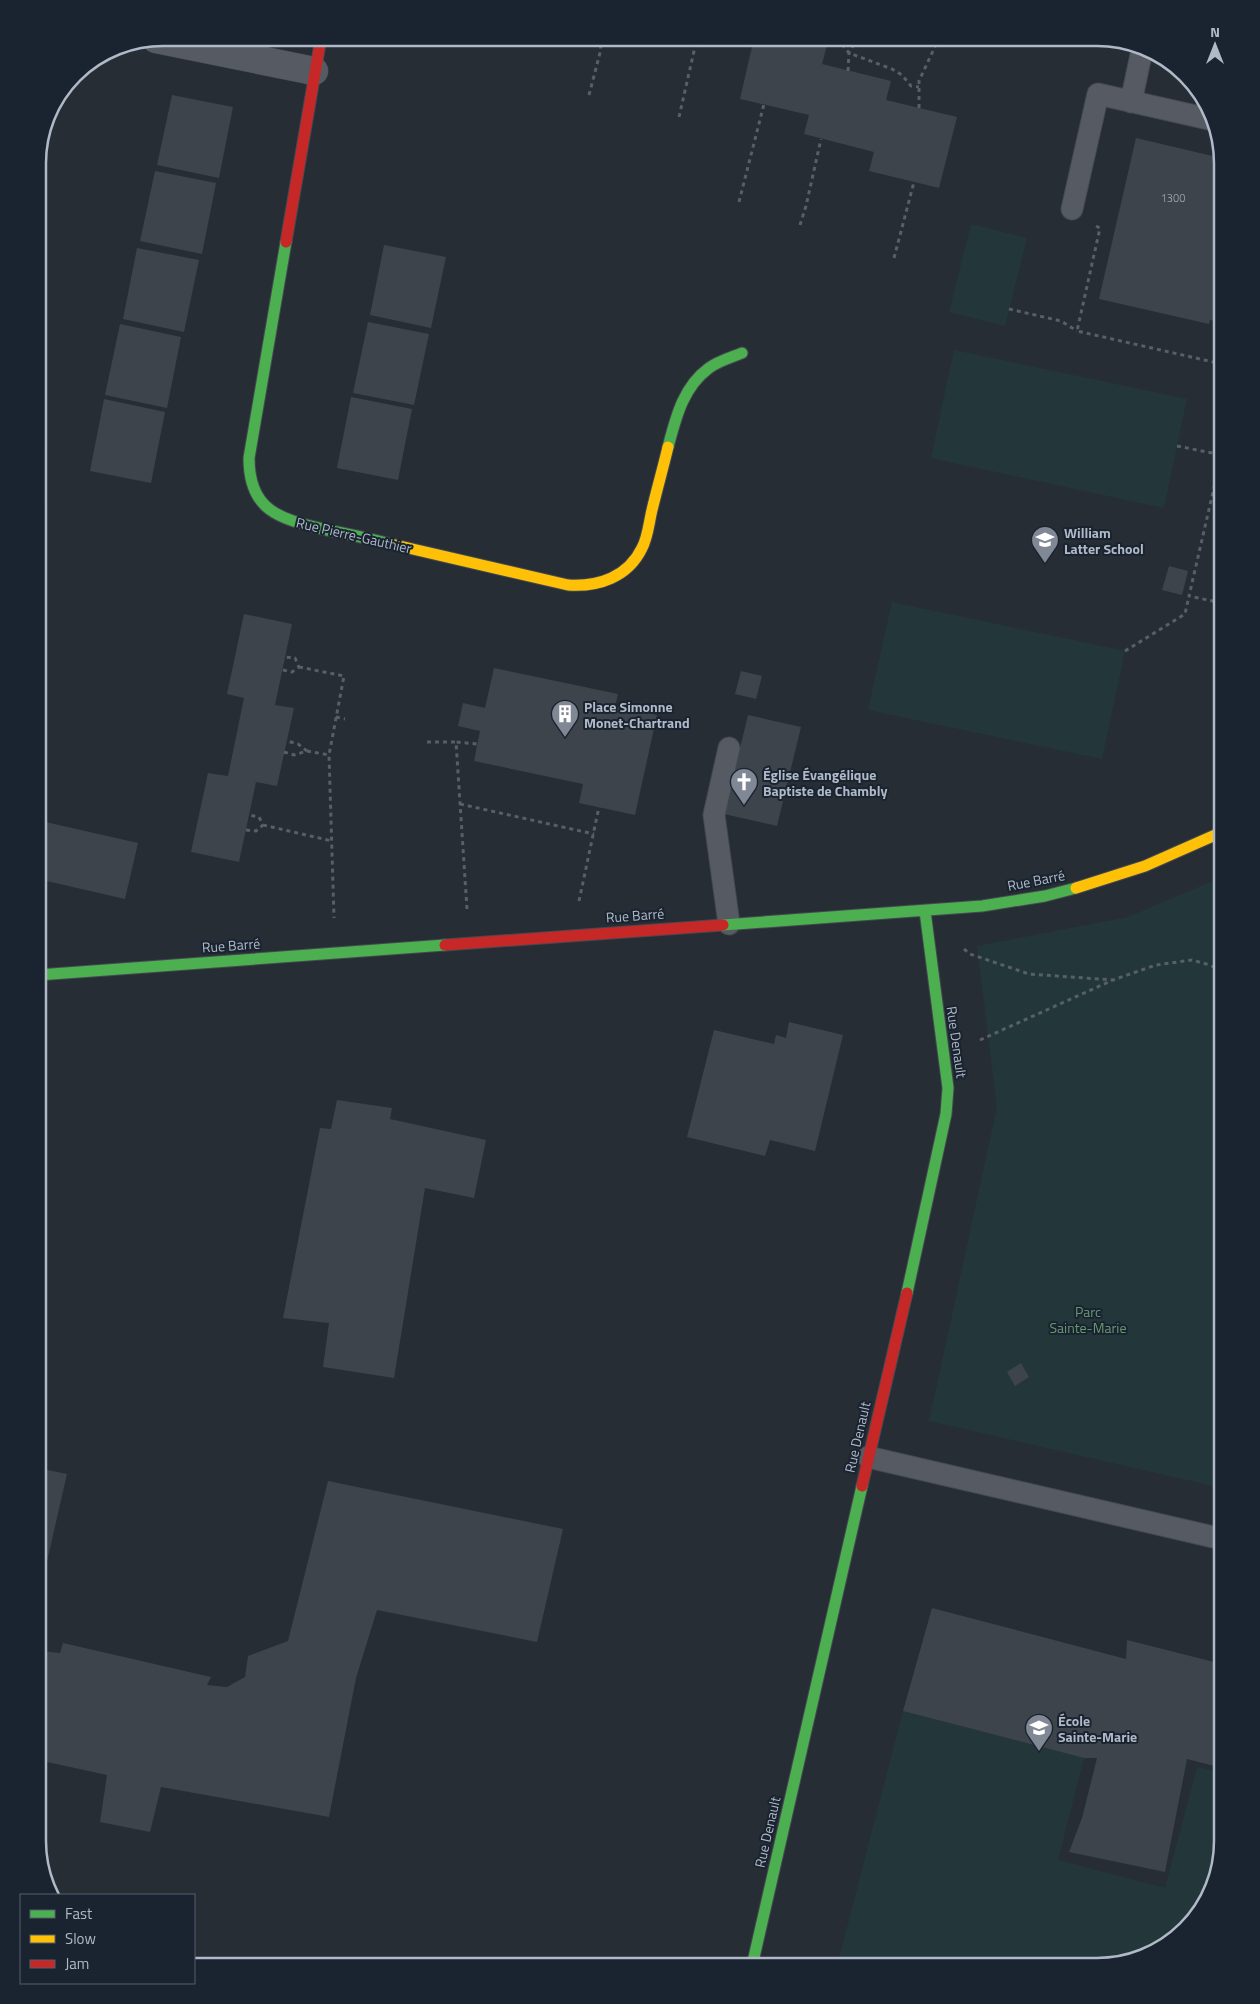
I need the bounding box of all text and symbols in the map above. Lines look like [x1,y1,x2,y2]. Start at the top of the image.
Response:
north arrow [1190,20,1240,70]
text: N [1210,21,1220,42]
house number: 1300 [1161,190,1185,206]
street label: Rue Pierre-Gauthier [294,512,414,559]
place label: William Latter School [1064,522,1144,559]
school or university icon: William Latter School [1030,525,1060,564]
place label: Place Simonne Monet-Chartrand [584,696,690,733]
building icon: Place Simonne Monet-Chartrand [550,699,580,738]
place label: Église Évangélique Baptiste de Chambly [763,764,887,801]
church icon: Église Évangélique Baptiste de Chambly [729,767,759,806]
street label: Rue Barré [1005,864,1067,896]
street label: Rue Barré [605,902,665,928]
street label: Rue Barré [201,932,261,958]
street label: Rue Denault [942,1005,972,1079]
park label: Parc Sainte-Marie [1049,1301,1127,1338]
street label: Rue Denault [839,1399,875,1475]
place label: École Sainte-Marie [1058,1710,1137,1747]
school or university icon: École Sainte-Marie [1024,1713,1054,1752]
street label: Rue Denault [749,1794,785,1870]
legend [20,1894,195,1984]
text: Fast [65,1902,93,1925]
text: Slow [65,1927,96,1950]
text: Jam [65,1952,89,1975]

